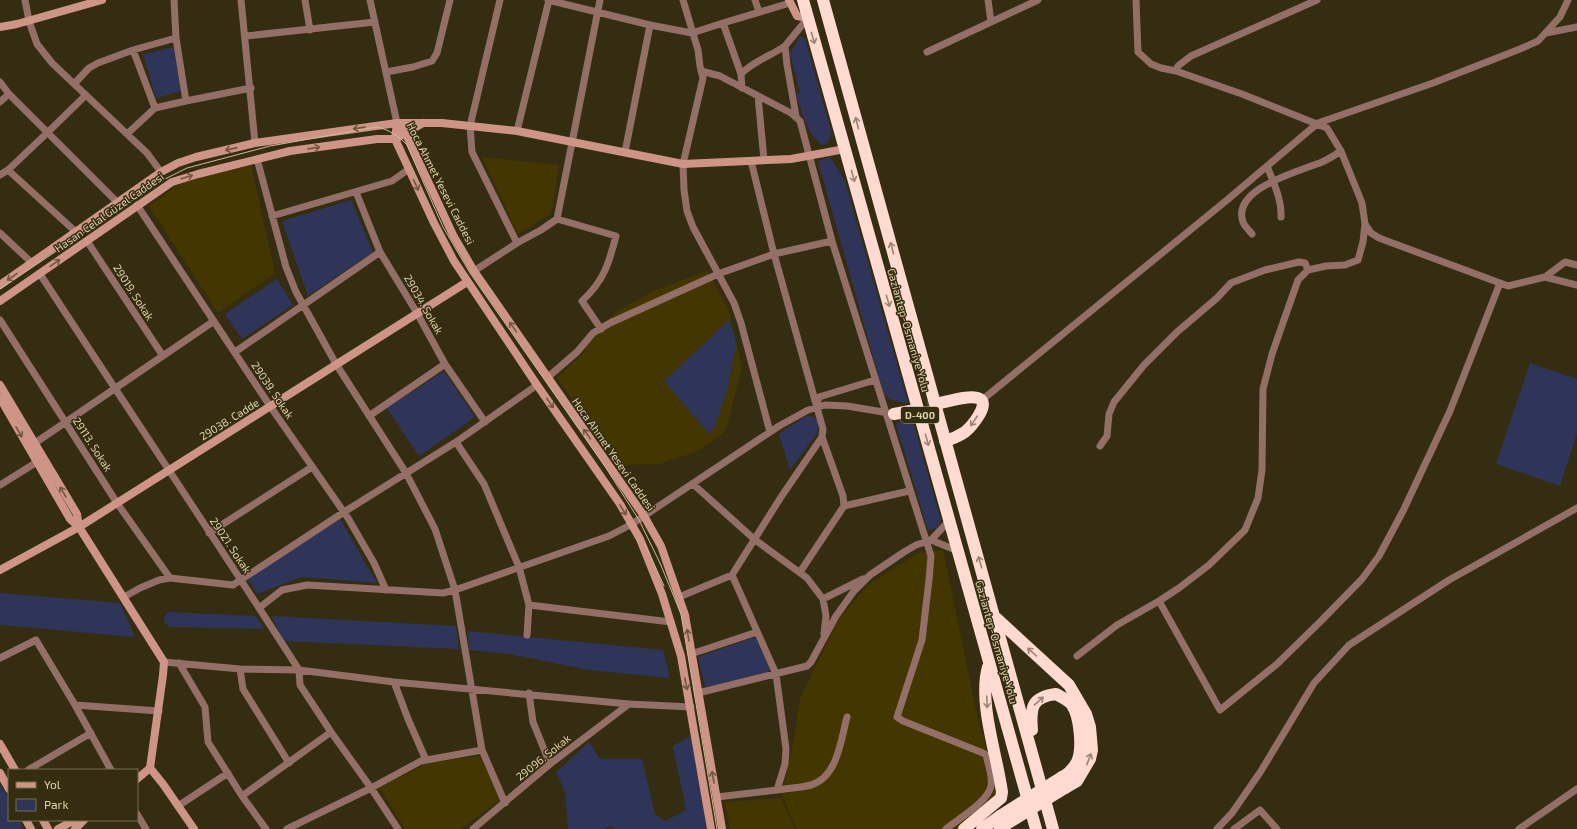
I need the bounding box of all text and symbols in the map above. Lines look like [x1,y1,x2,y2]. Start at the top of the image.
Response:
one-way arrow [810,31,818,44]
one-way arrow [853,116,860,129]
street label: Hoca Ahmet Yesevi Caddesi [404,120,478,246]
one-way arrow [353,124,366,132]
one-way arrow [307,144,320,152]
one-way arrow [224,146,237,154]
street label: Hasan Celal Güzel Caddesi [52,169,166,255]
one-way arrow [849,169,857,182]
one-way arrow [180,173,193,180]
one-way arrow [413,178,420,190]
one-way arrow [888,242,895,255]
one-way arrow [50,259,61,267]
street label: 29019. Sokak [111,261,157,323]
street label: Gaziantep-Osmaniye Yolu [885,267,933,393]
street label: 29034. Sokak [402,272,446,336]
one-way arrow [7,273,18,281]
one-way arrow [885,295,892,308]
one-way arrow [509,322,517,333]
street label: 29039. Sokak [249,359,297,421]
street label: Hoca Ahmet Yesevi Caddesi [570,395,658,513]
street label: 29038. Cadde [197,396,261,442]
one-way arrow [546,397,554,408]
road number: D-400 [901,407,939,423]
street label: 29113. Sokak [71,414,116,474]
one-way arrow [970,416,979,427]
one-way arrow [16,426,24,438]
one-way arrow [583,428,591,439]
one-way arrow [924,433,931,446]
one-way arrow [59,486,67,498]
one-way arrow [620,504,628,516]
street label: 29021. Sokak [208,515,255,576]
one-way arrow [976,556,983,569]
street label: Gaziantep-Osmaniye Yolu [973,579,1021,705]
one-way arrow [684,629,692,642]
one-way arrow [1027,647,1037,656]
one-way arrow [682,677,690,690]
one-way arrow [983,695,990,708]
one-way arrow [1034,696,1044,705]
street label: 29096. Sokak [513,731,573,783]
one-way arrow [1085,753,1093,765]
legend [8,769,138,821]
one-way arrow [709,771,717,784]
text: Yol [44,777,61,791]
text: Park [44,797,69,811]

